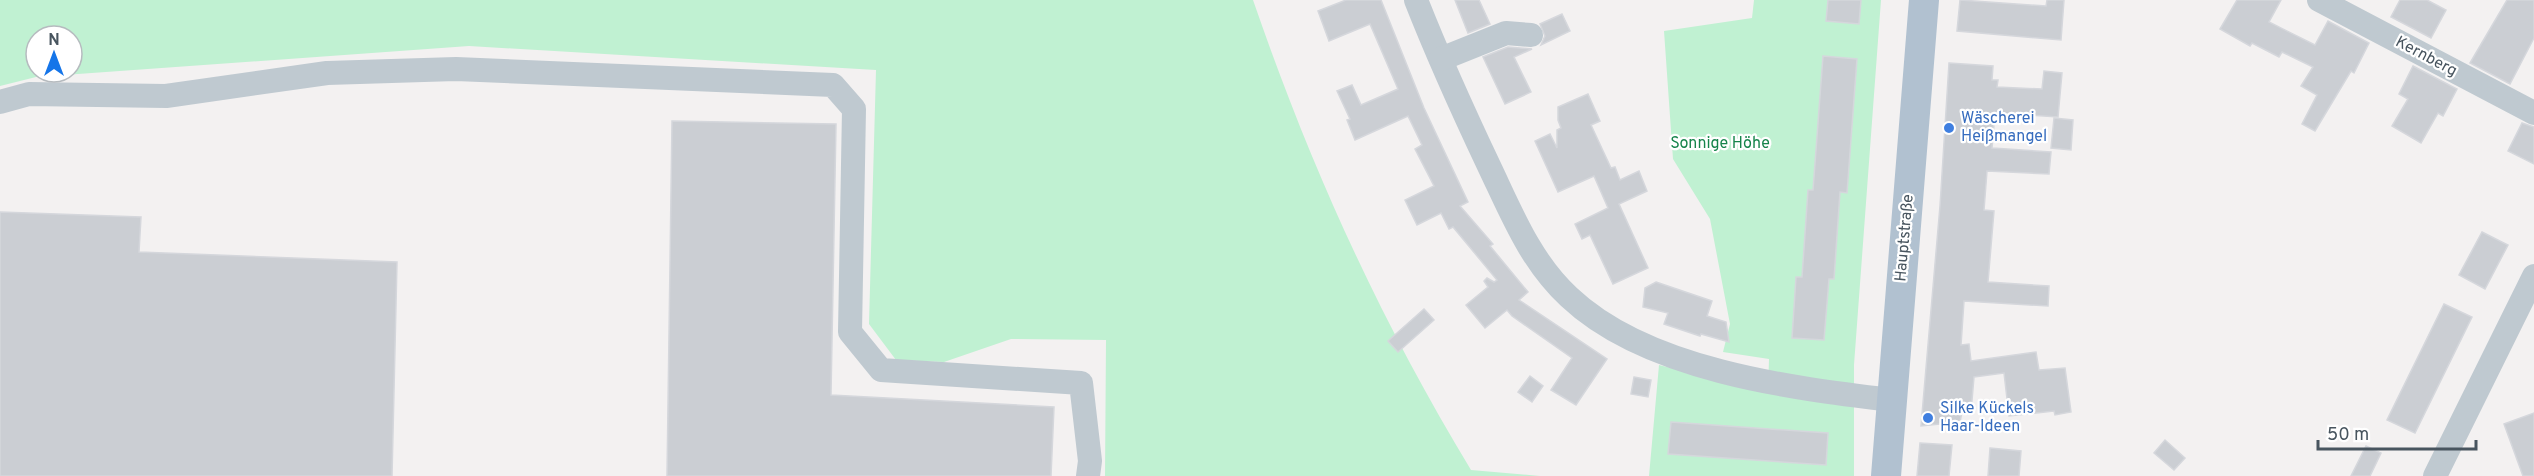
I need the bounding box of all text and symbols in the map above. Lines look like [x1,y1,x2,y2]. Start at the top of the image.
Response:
north arrow [24,24,84,84]
text: N [48,31,60,51]
street label: Kernberg [2392,32,2460,82]
place label: Wäscherei Heißmangel [1961,109,2047,147]
marker: Wäscherei Heißmangel [1942,121,1956,135]
park label: Sonnige Höhe [1670,134,1770,154]
street label: Hauptstraße [1891,194,1919,282]
place label: Silke Kückels Haar-Ideen [1940,399,2034,437]
marker: Silke Kückels Haar-Ideen [1921,411,1935,425]
scale bar [2318,413,2476,451]
text: 50 m [2327,424,2369,447]

